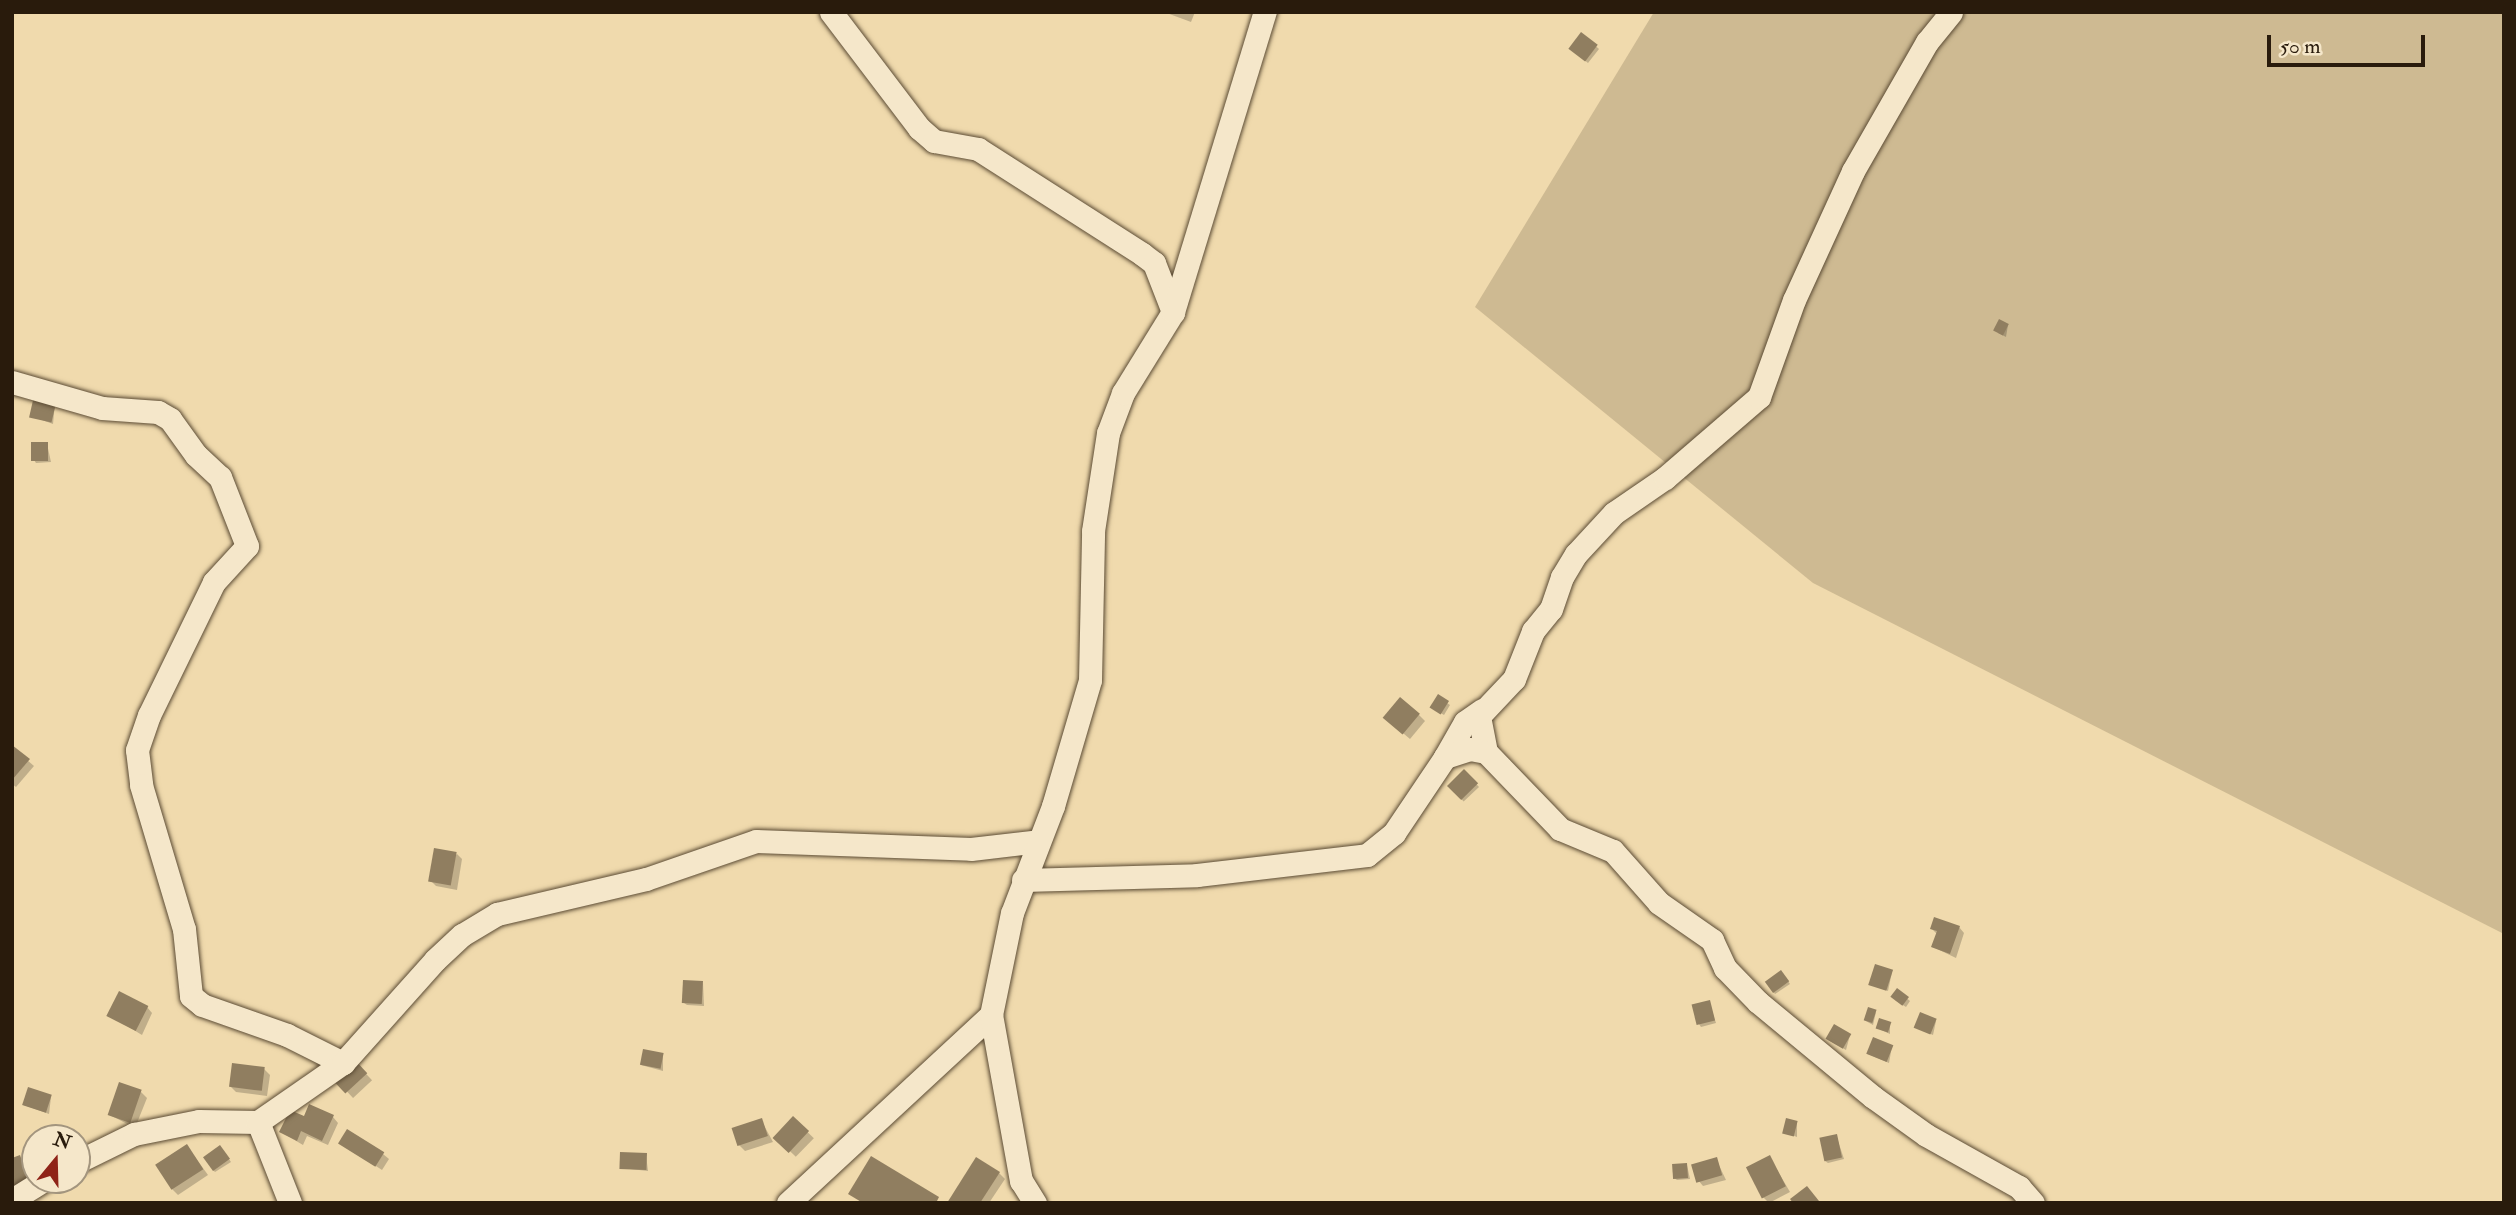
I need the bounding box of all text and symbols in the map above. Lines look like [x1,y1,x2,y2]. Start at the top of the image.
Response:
scale bar [2271,21,2428,65]
text: 50 m [2280,33,2321,60]
north arrow [21,1124,91,1194]
text: N [50,1127,74,1155]

